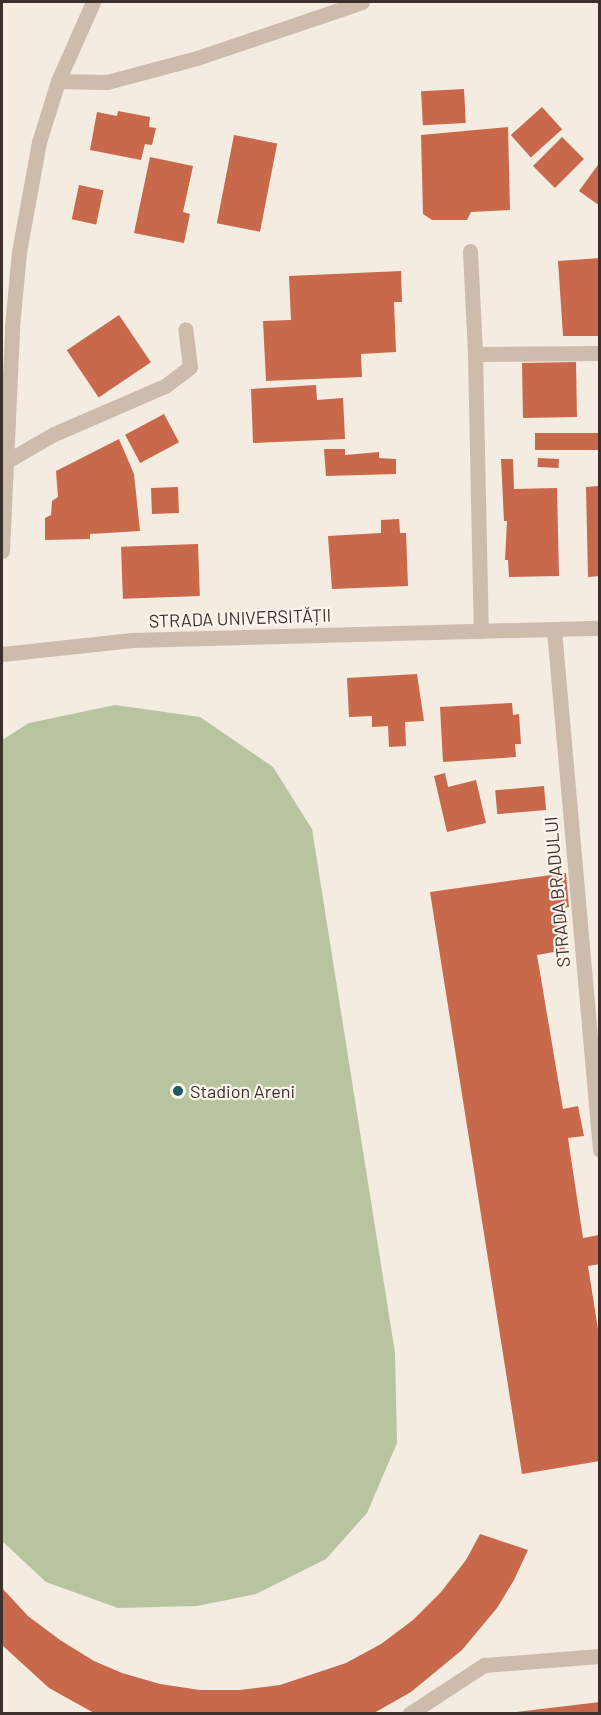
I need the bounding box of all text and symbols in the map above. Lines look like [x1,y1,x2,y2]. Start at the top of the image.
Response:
street label: STRADA UNIVERSITĂȚII [148,604,332,632]
street label: STRADA BRADULUI [540,816,574,968]
place label: Stadion Areni [190,1080,295,1102]
marker: Stadion Areni [171,1084,185,1098]

